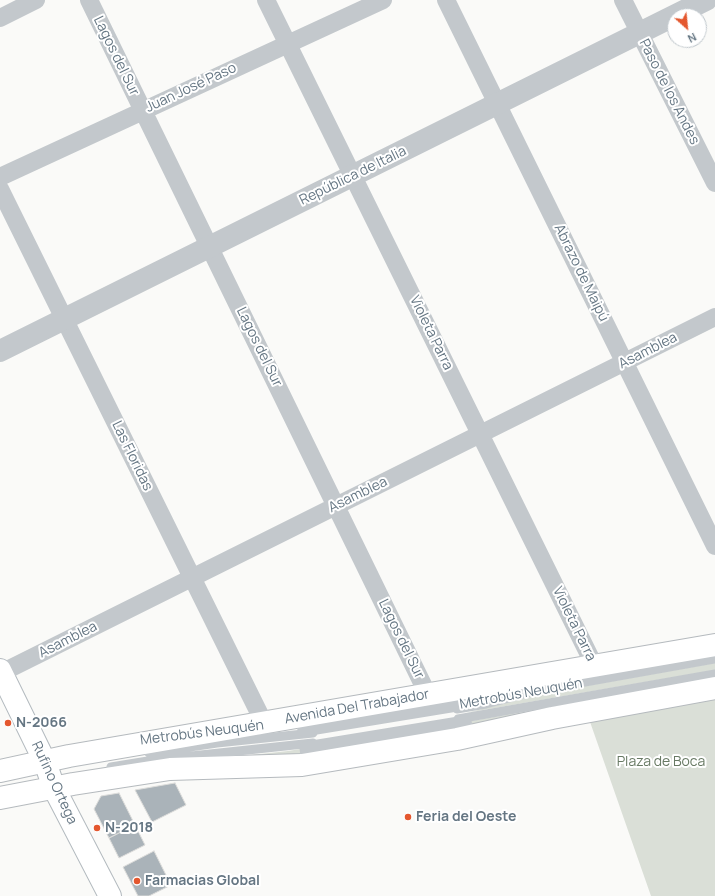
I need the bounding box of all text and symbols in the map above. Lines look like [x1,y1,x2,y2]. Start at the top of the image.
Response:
north arrow [667,8,707,48]
street label: Lagos del Sur [90,14,142,98]
text: N [685,30,699,47]
street label: Paso de los Andes [635,36,703,148]
street label: Juan José Paso [143,60,239,116]
street label: República de Italia [297,143,409,209]
street label: Abrazo de Maipú [550,222,612,324]
street label: Violeta Parra [406,293,456,373]
street label: Lagos del Sur [233,305,285,389]
street label: Asamblea [616,329,680,373]
street label: Las Floridas [108,418,156,494]
street label: Asamblea [326,474,390,516]
street label: Violeta Parra [549,584,599,664]
street label: Lagos del Sur [375,597,427,681]
street label: Asamblea [36,618,100,662]
street label: Metrobús Neuquén [458,675,584,713]
street label: Avenida Del Trabajador [283,686,431,728]
place label: N-2066 [16,715,67,731]
street label: Metrobús Neuquén [139,717,265,749]
marker: N-2066 [3,718,13,728]
street label: Rufino Ortega [27,739,81,827]
park label: Plaza de Boca [617,754,705,770]
place label: Feria del Oeste [416,809,516,825]
marker: Feria del Oeste [403,812,413,822]
place label: N-2018 [105,820,153,836]
marker: N-2018 [92,823,102,833]
place label: Farmacias Global [145,873,260,889]
marker: Farmacias Global [132,876,142,886]

